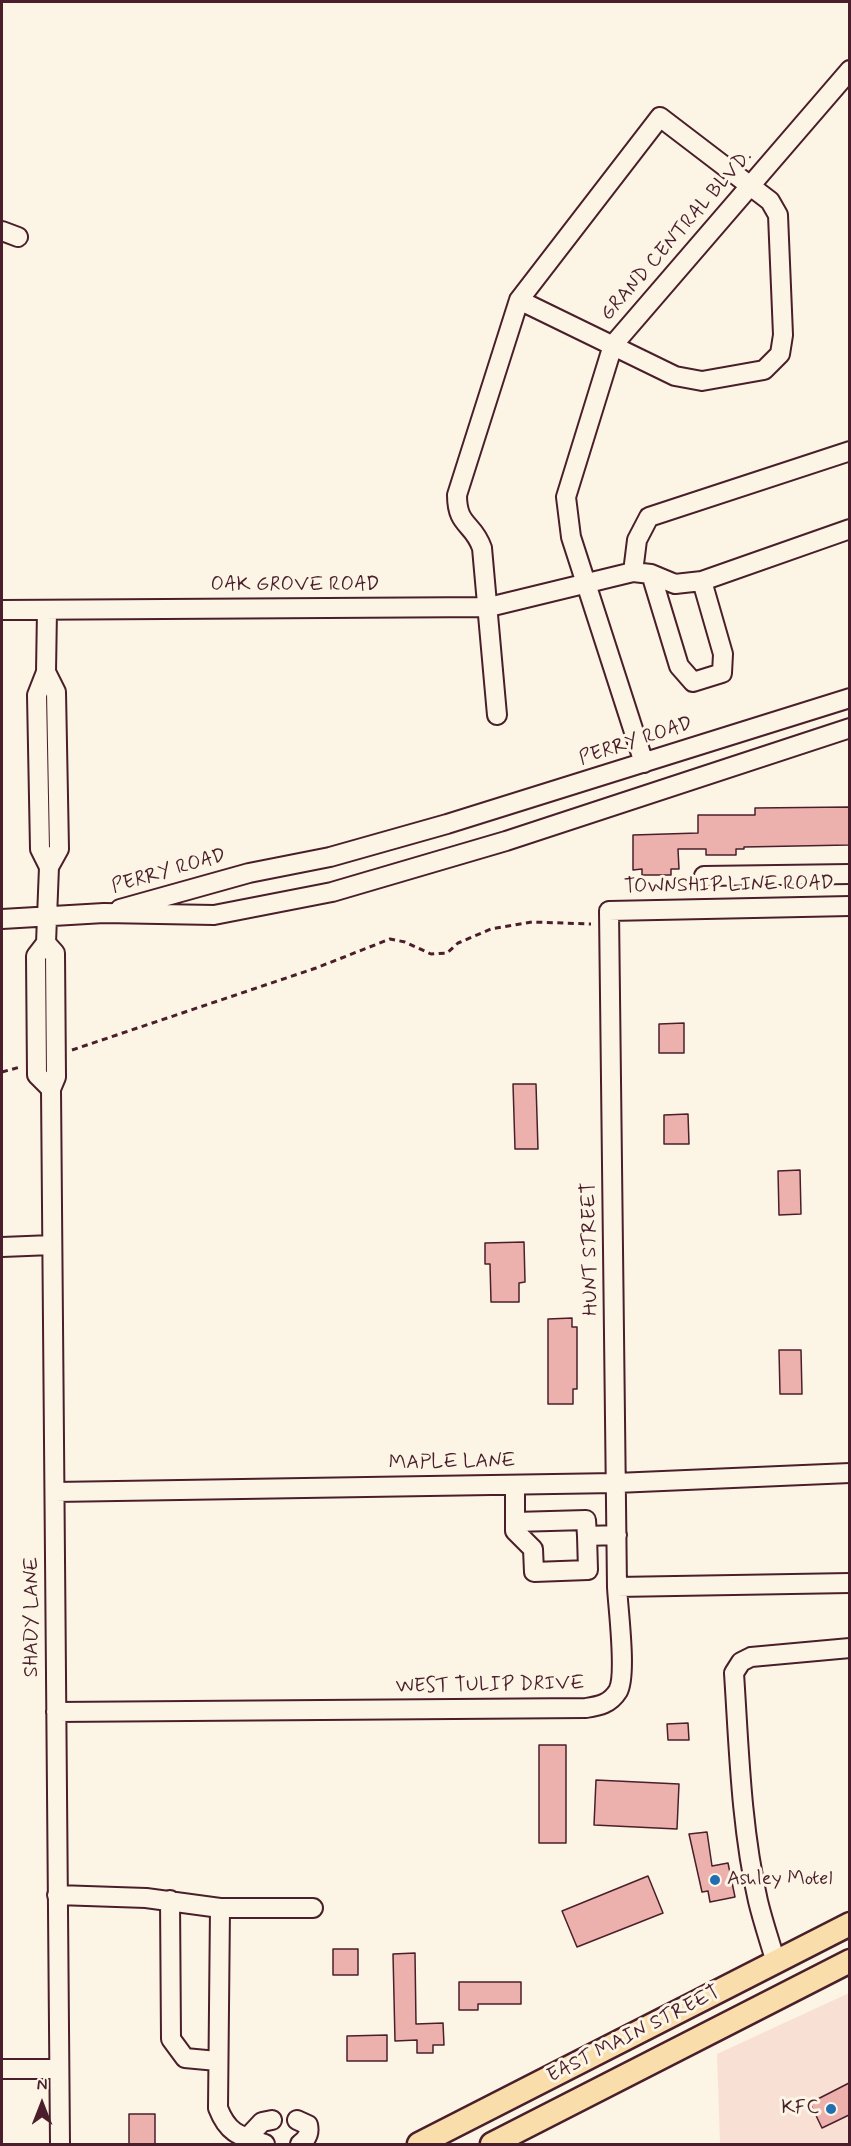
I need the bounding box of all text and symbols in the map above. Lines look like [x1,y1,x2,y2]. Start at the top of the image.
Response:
street label: GRAND CENTRAL BLVD. [596,146,758,326]
street label: OAK GROVE ROAD [210,574,380,598]
street label: PERRY ROAD [576,712,696,772]
street label: PERRY ROAD [109,844,229,900]
street label: TOWNSHIP LINE ROAD [624,872,834,900]
street label: HUNT STREET [578,1182,604,1316]
street label: MAPLE LANE [389,1450,515,1476]
street label: SHADY LANE [21,1557,45,1677]
street label: WEST TULIP DRIVE [395,1672,585,1700]
place label: Ashley Motel [727,1868,832,1892]
marker: Ashley Motel [708,1873,722,1887]
street label: EAST MAIN STREET [544,1981,724,2089]
north arrow [12,2074,72,2134]
text: N [37,2075,47,2096]
place label: KFC [781,2097,819,2121]
marker: KFC [824,2102,838,2116]

